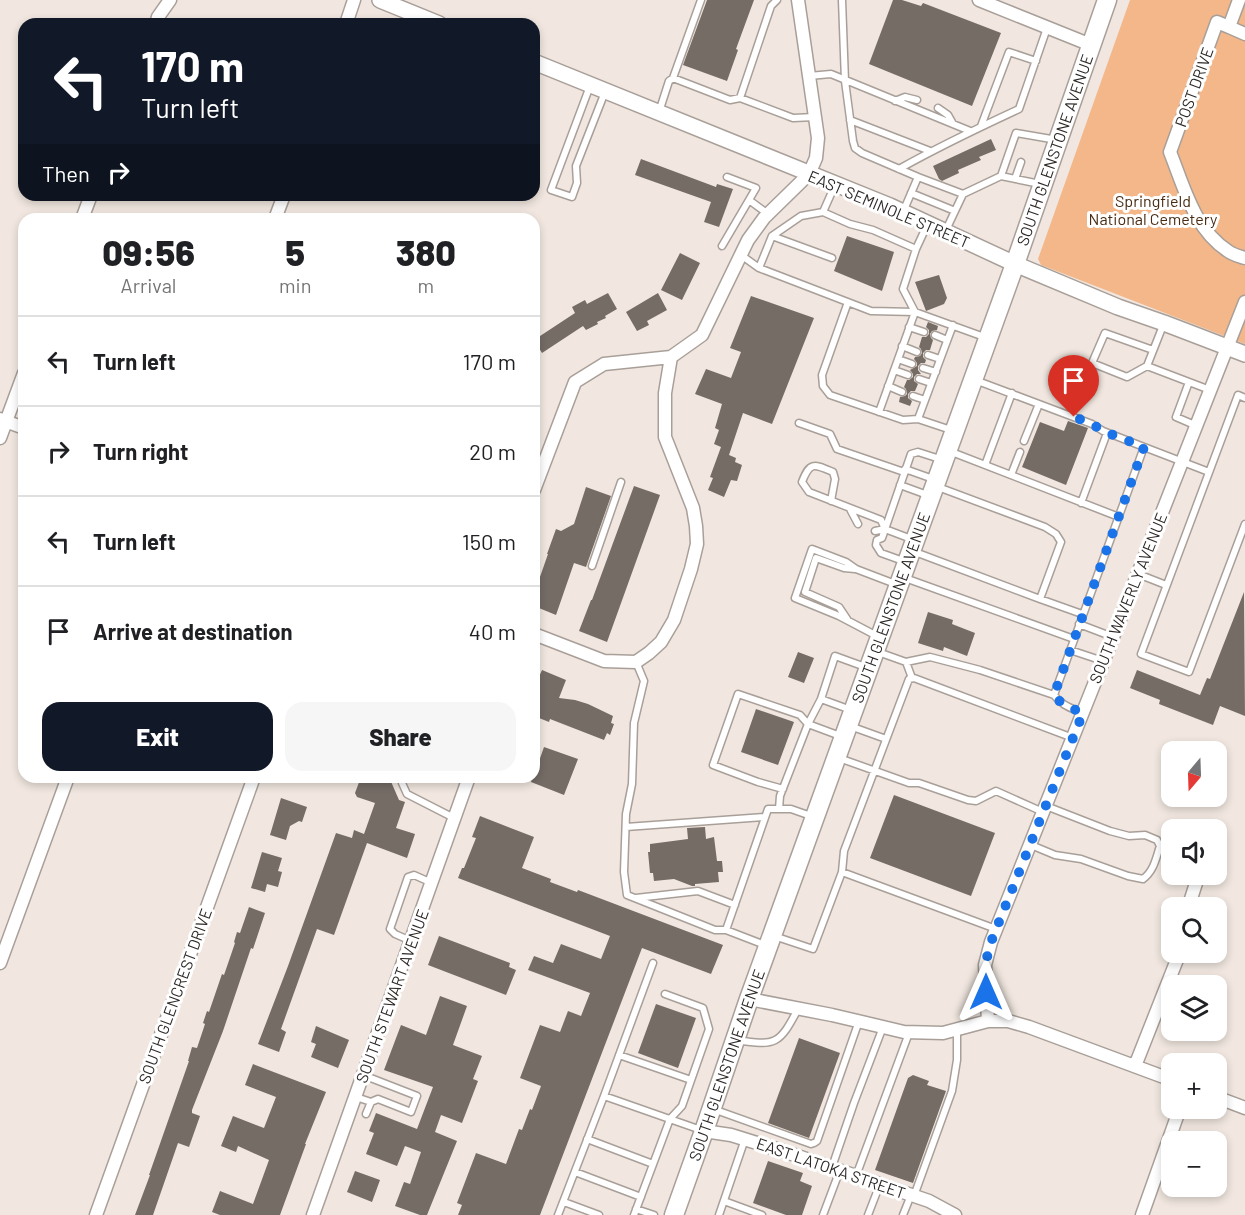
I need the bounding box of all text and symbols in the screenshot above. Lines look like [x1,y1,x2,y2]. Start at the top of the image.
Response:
text: 170 m [141,40,244,90]
icon: left [42,42,120,120]
street label: POST DRIVE [1170,44,1217,129]
street label: SOUTH GLENSTONE AVENUE [1012,52,1096,248]
text: Turn left [141,91,239,123]
icon: right [102,156,135,189]
text: Then [42,160,90,186]
street label: EAST SEMINOLE STREET [805,166,973,251]
park label: Springfield National Cemetery [1089,191,1218,228]
text: 09:56 [102,230,195,273]
text: 5 [285,230,305,273]
text: 380 [396,230,456,273]
text: Arrival [121,273,176,297]
text: min [279,273,311,297]
text: m [417,273,434,297]
icon: left [42,345,75,378]
text: Turn left [93,348,176,374]
text: 170 m [463,348,516,374]
pin [1048,355,1099,417]
icon: arrive [1057,364,1090,397]
icon: right [42,435,75,468]
text: Turn right [93,438,188,464]
text: 20 m [469,438,516,464]
street label: SOUTH GLENSTONE AVENUE [847,509,933,705]
street label: SOUTH WAVERLY AVENUE [1085,510,1170,686]
icon: left [42,525,75,558]
text: Turn left [93,528,176,554]
text: 150 m [462,528,516,554]
icon: arrive [42,615,75,648]
text: Arrive at destination [93,618,292,644]
text: 40 m [469,618,516,644]
button: Exit [42,702,273,771]
button: Share [285,702,516,771]
north arrow [1161,741,1227,807]
map controls [1161,741,1227,1197]
button: sound [1161,819,1227,885]
button: search [1161,897,1227,963]
street label: SOUTH GLENCREST DRIVE [134,906,215,1086]
street label: SOUTH STEWART AVENUE [351,906,432,1085]
position arrow [954,960,1018,1024]
street label: SOUTH GLENSTONE AVENUE [684,966,768,1163]
button: layers [1161,975,1227,1041]
button: + [1161,1053,1227,1119]
button: − [1161,1131,1227,1197]
street label: EAST LATOKA STREET [754,1133,908,1202]

